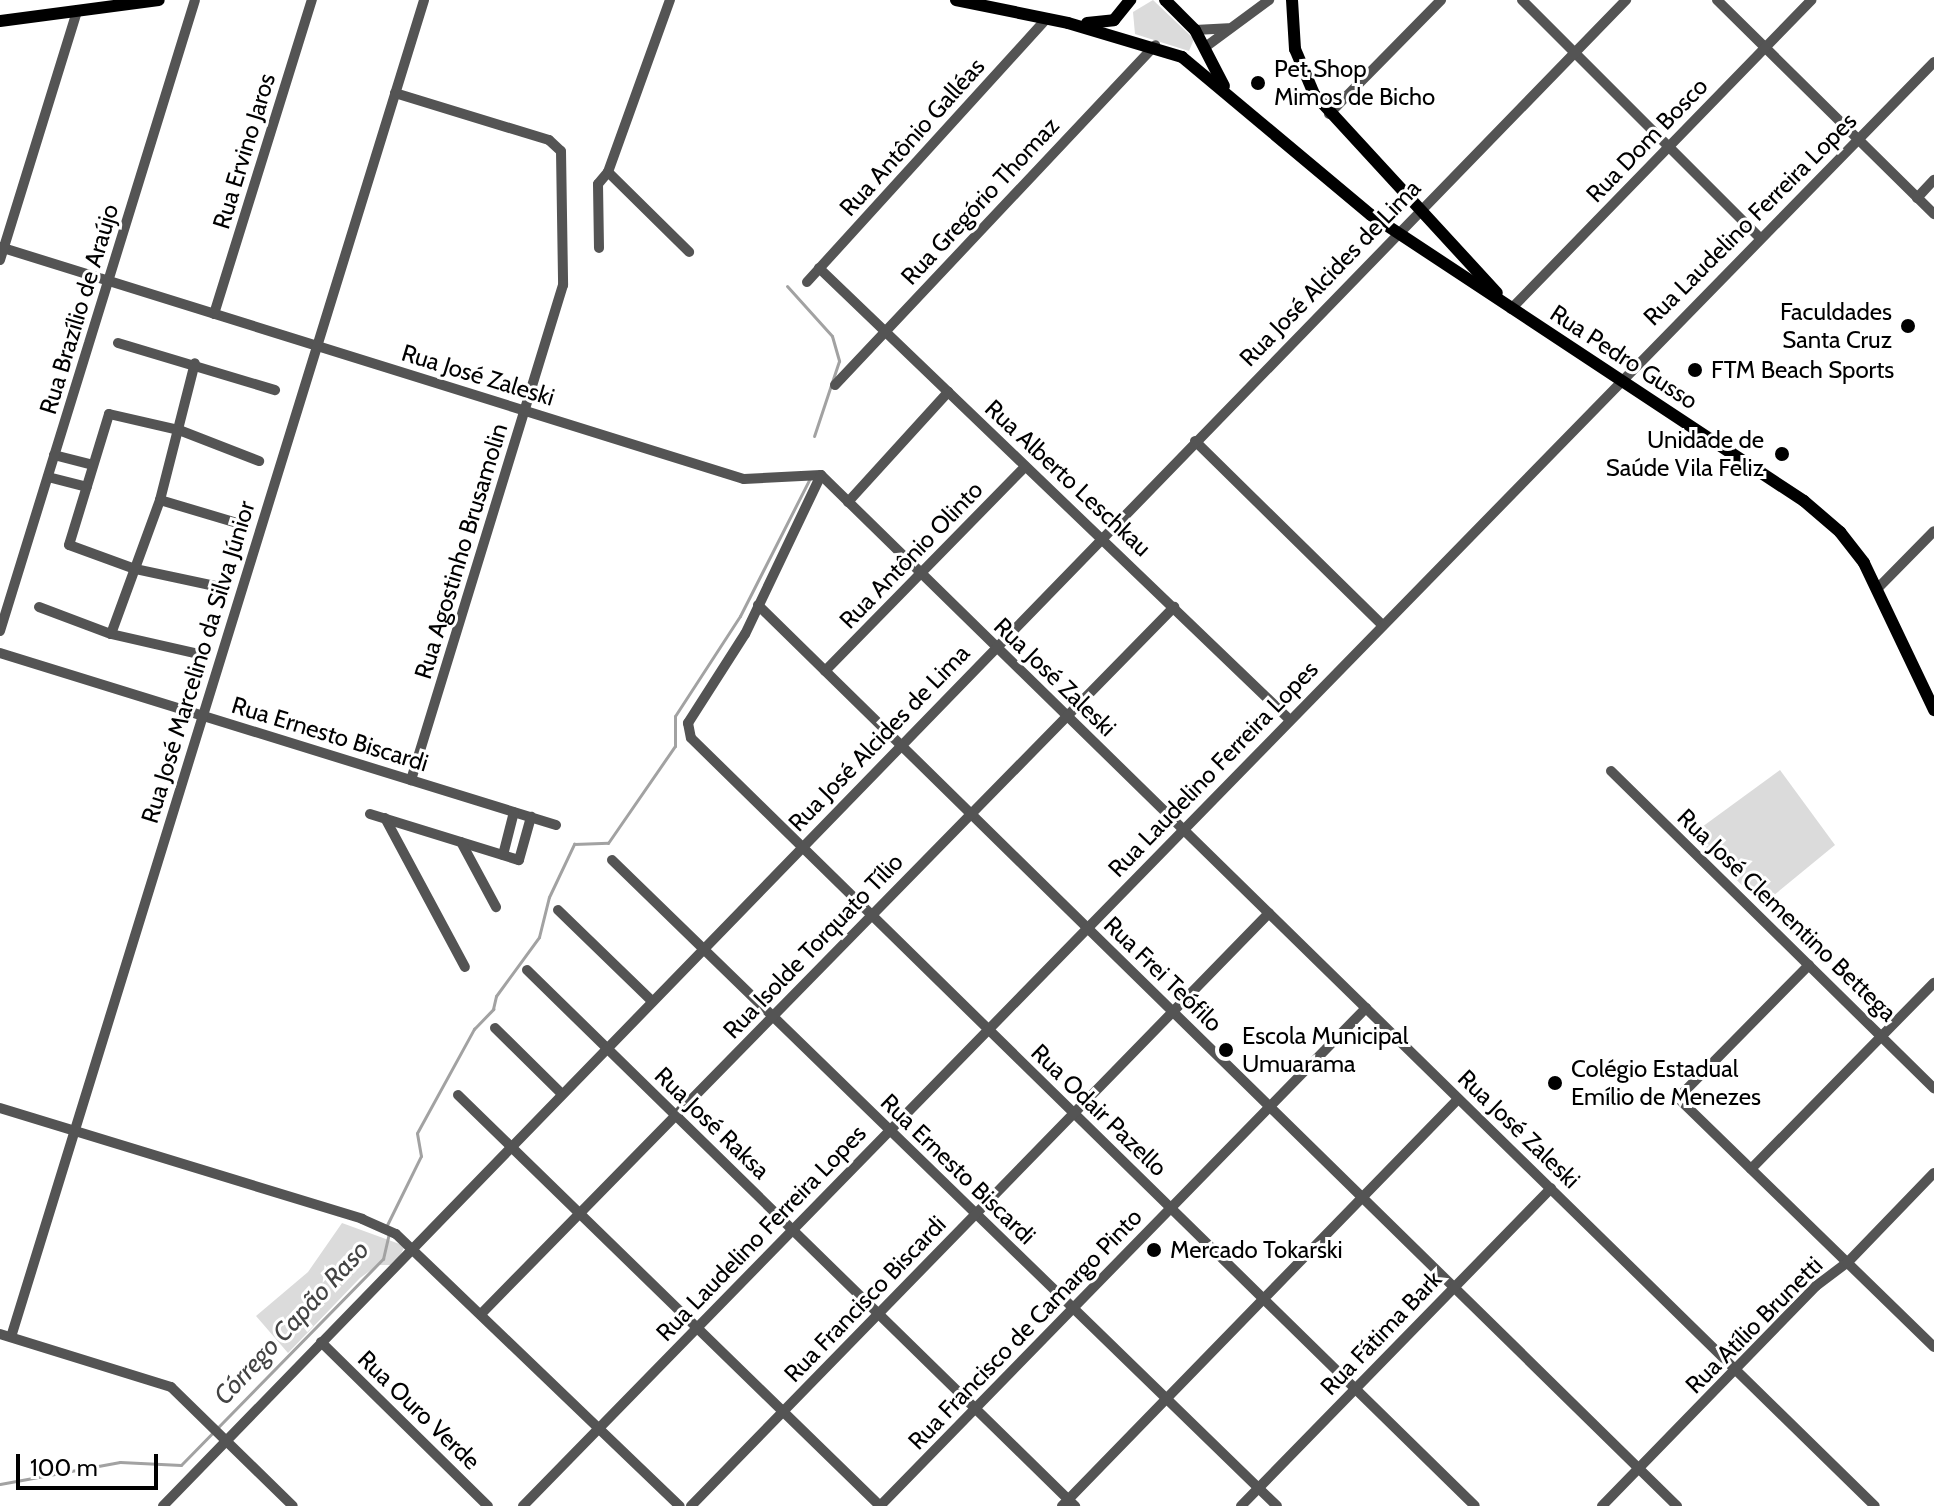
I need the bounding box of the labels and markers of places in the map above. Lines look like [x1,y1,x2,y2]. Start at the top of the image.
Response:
place label: Pet Shop Mimos de Bicho [1274,55,1435,111]
marker: Pet Shop Mimos de Bicho [1249,74,1267,92]
place label: Faculdades Santa Cruz [1780,298,1892,354]
marker: Faculdades Santa Cruz [1899,317,1917,335]
place label: FTM Beach Sports [1711,356,1894,384]
marker: FTM Beach Sports [1686,361,1704,379]
place label: Unidade de Saúde Vila Feliz [1606,426,1764,482]
marker: Unidade de Saúde Vila Feliz [1771,443,1793,465]
place label: Escola Municipal Umuarama [1242,1022,1408,1078]
marker: Escola Municipal Umuarama [1217,1041,1235,1059]
place label: Colégio Estadual Emílio de Menezes [1571,1055,1761,1111]
marker: Colégio Estadual Emílio de Menezes [1546,1074,1564,1092]
place label: Mercado Tokarski [1170,1236,1343,1264]
marker: Mercado Tokarski [1145,1241,1163,1259]

